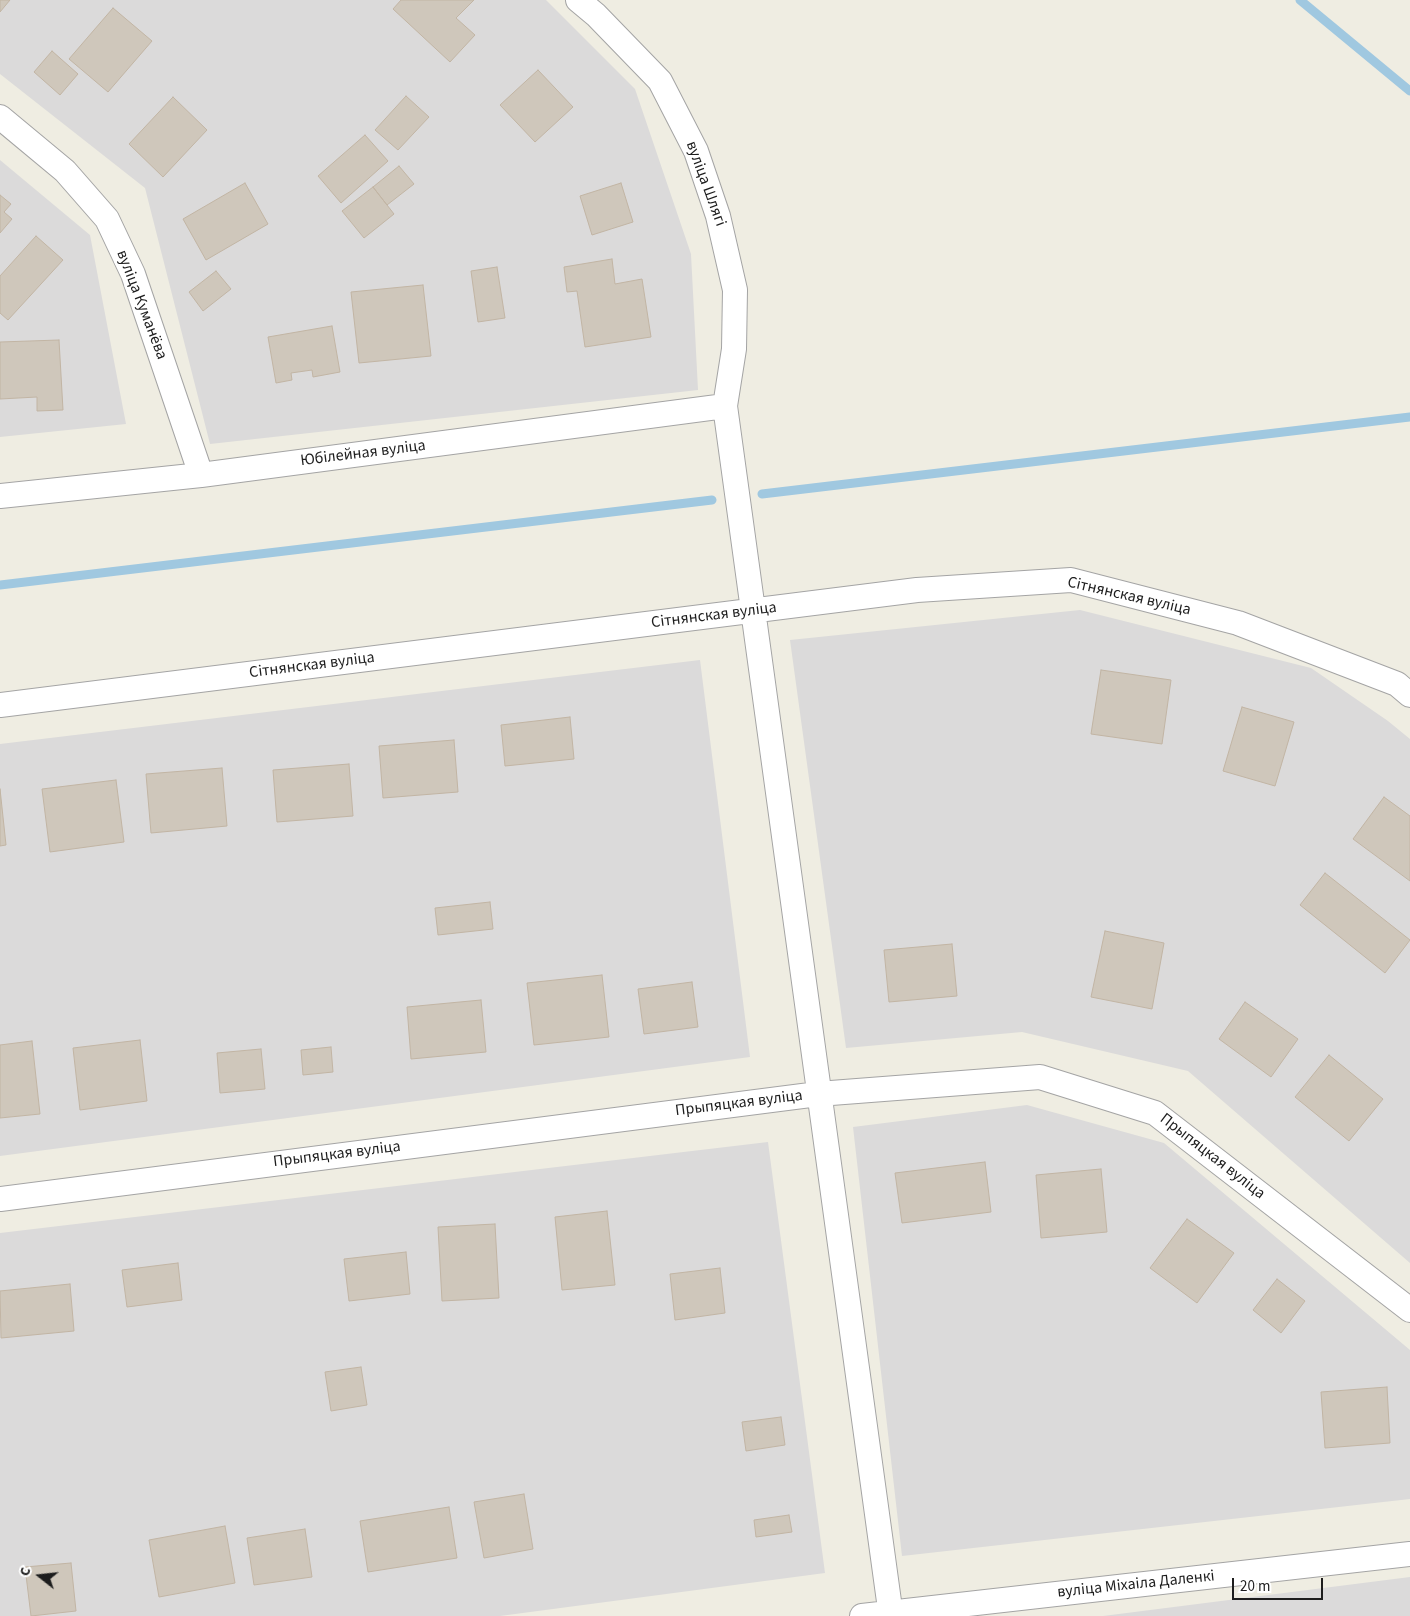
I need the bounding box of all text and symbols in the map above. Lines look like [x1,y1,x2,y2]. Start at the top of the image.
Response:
street label: вуліца Шлягі [681,139,729,229]
street label: вуліца Куманёва [111,247,171,363]
street label: Юбілейная вуліца [299,437,427,471]
street label: Сітнянская вуліца [1065,573,1193,621]
street label: Сітнянская вуліца [650,599,778,633]
street label: Сітнянская вуліца [248,649,376,683]
street label: Прыпяцкая вуліца [674,1087,804,1121]
street label: Прыпяцкая вуліца [1156,1110,1268,1204]
street label: Прыпяцкая вуліца [272,1138,402,1172]
north arrow [15,1551,65,1601]
text: С [15,1565,36,1579]
street label: вуліца Міхаіла Даленкі [1056,1567,1216,1603]
scale bar [1235,1568,1326,1600]
text: 20 m [1240,1576,1270,1597]

